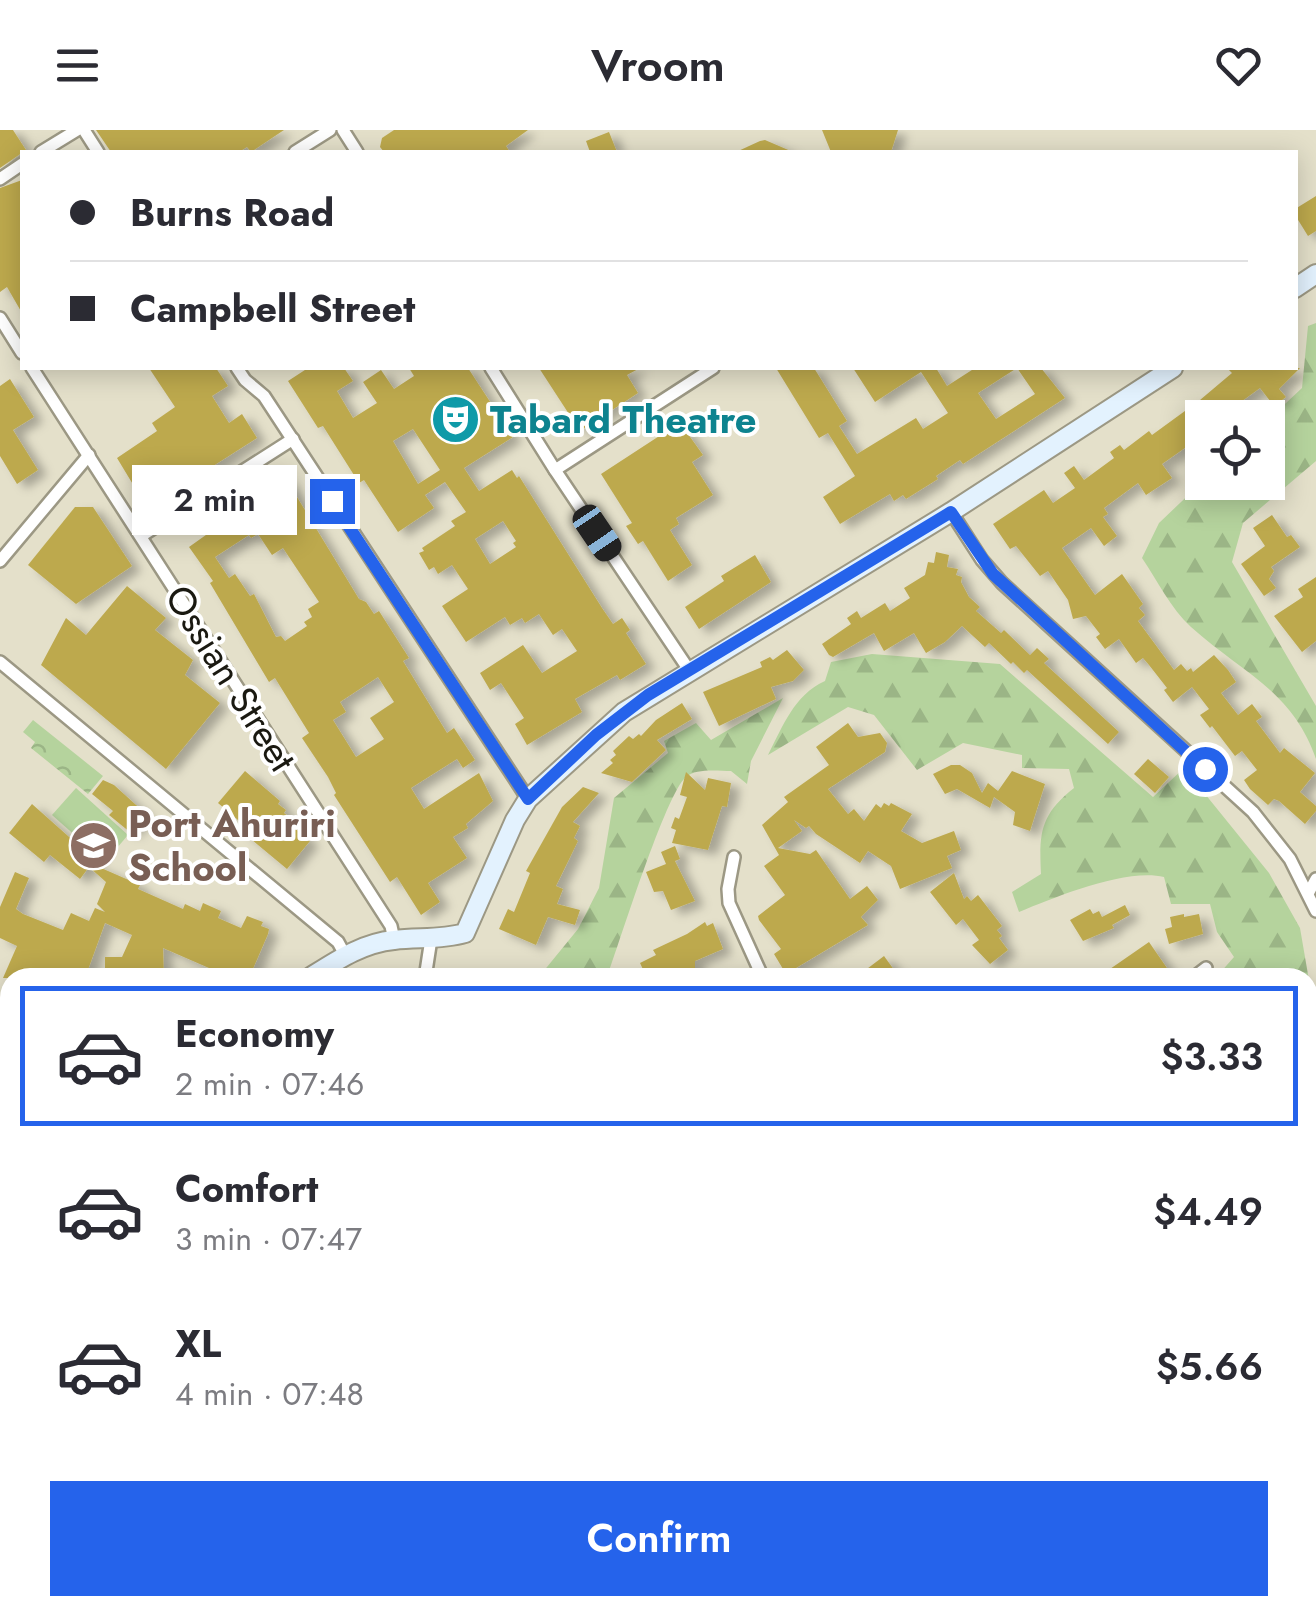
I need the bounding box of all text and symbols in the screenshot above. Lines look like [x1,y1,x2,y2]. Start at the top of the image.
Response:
text: Vroom [591,33,725,98]
icon: menu [50,38,105,93]
icon: heart [1211,38,1266,93]
text: Burns Road [130,185,334,240]
text: Campbell Street [130,281,415,336]
place label: Tabard Theatre [490,392,757,447]
theatre icon: Tabard Theatre [429,393,481,445]
map controls [1185,400,1285,500]
button: locate [1185,400,1285,500]
callout: 2 min [132,466,297,536]
text: 2 min [173,477,256,523]
route end [310,479,355,524]
car [568,500,626,566]
street label: Ossian Street [152,574,310,782]
route start [1183,747,1228,792]
place label: Port Ahuriri School [128,796,336,895]
school or university icon: Port Ahuriri School [67,819,119,871]
text: Economy [175,1006,334,1061]
icon: car [55,1011,145,1101]
text: $3.33 [1160,1029,1263,1084]
text: 2 min · 07:46 [175,1061,364,1107]
text: Comfort [175,1161,318,1216]
icon: car [55,1166,145,1256]
text: $4.49 [1153,1184,1263,1239]
text: 3 min · 07:47 [175,1216,362,1262]
text: XL [175,1316,221,1371]
icon: car [55,1321,145,1411]
text: $5.66 [1156,1339,1263,1394]
text: 4 min · 07:48 [175,1371,364,1417]
button: Confirm [50,1481,1268,1596]

